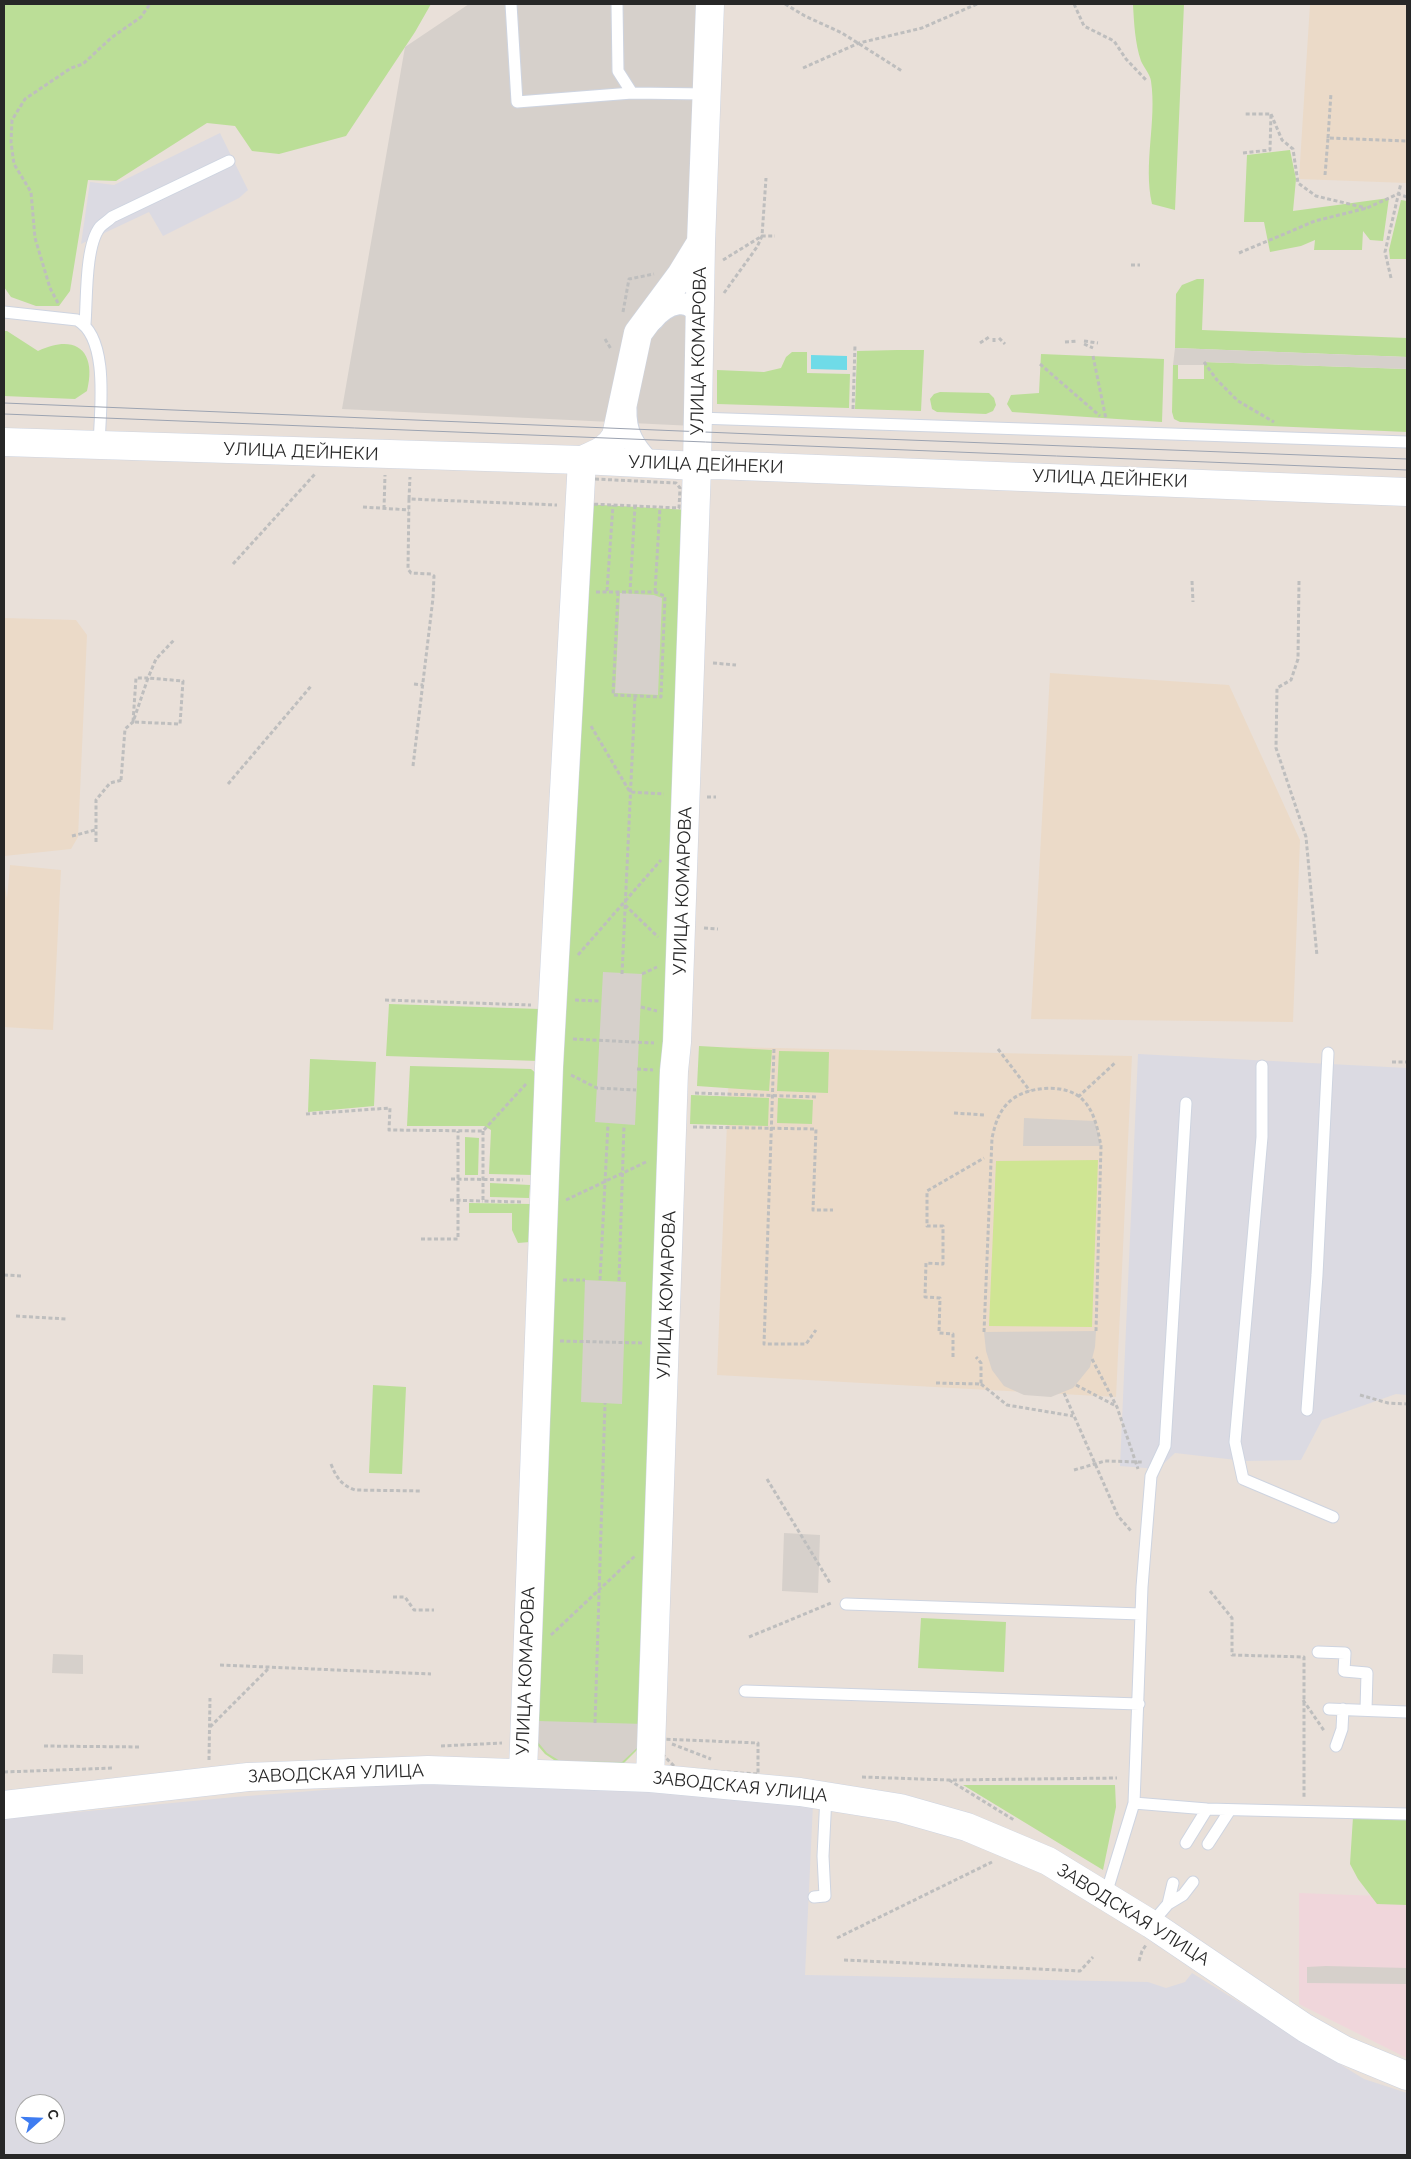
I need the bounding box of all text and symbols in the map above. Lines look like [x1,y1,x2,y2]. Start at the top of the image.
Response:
street label: УЛИЦА КОМАРОВА [687,267,711,435]
street label: УЛИЦА ДЕЙНЕКИ [223,438,379,466]
street label: УЛИЦА ДЕЙНЕКИ [628,451,784,479]
street label: УЛИЦА ДЕЙНЕКИ [1032,465,1188,493]
street label: УЛИЦА КОМАРОВА [669,806,697,976]
street label: УЛИЦА КОМАРОВА [653,1210,681,1380]
street label: УЛИЦА КОМАРОВА [512,1586,540,1756]
street label: ЗАВОДСКАЯ УЛИЦА [248,1760,424,1788]
street label: ЗАВОДСКАЯ УЛИЦА [651,1767,829,1807]
street label: ЗАВОДСКАЯ УЛИЦА [1053,1859,1213,1971]
north arrow [15,2094,65,2144]
text: С [44,2107,62,2121]

